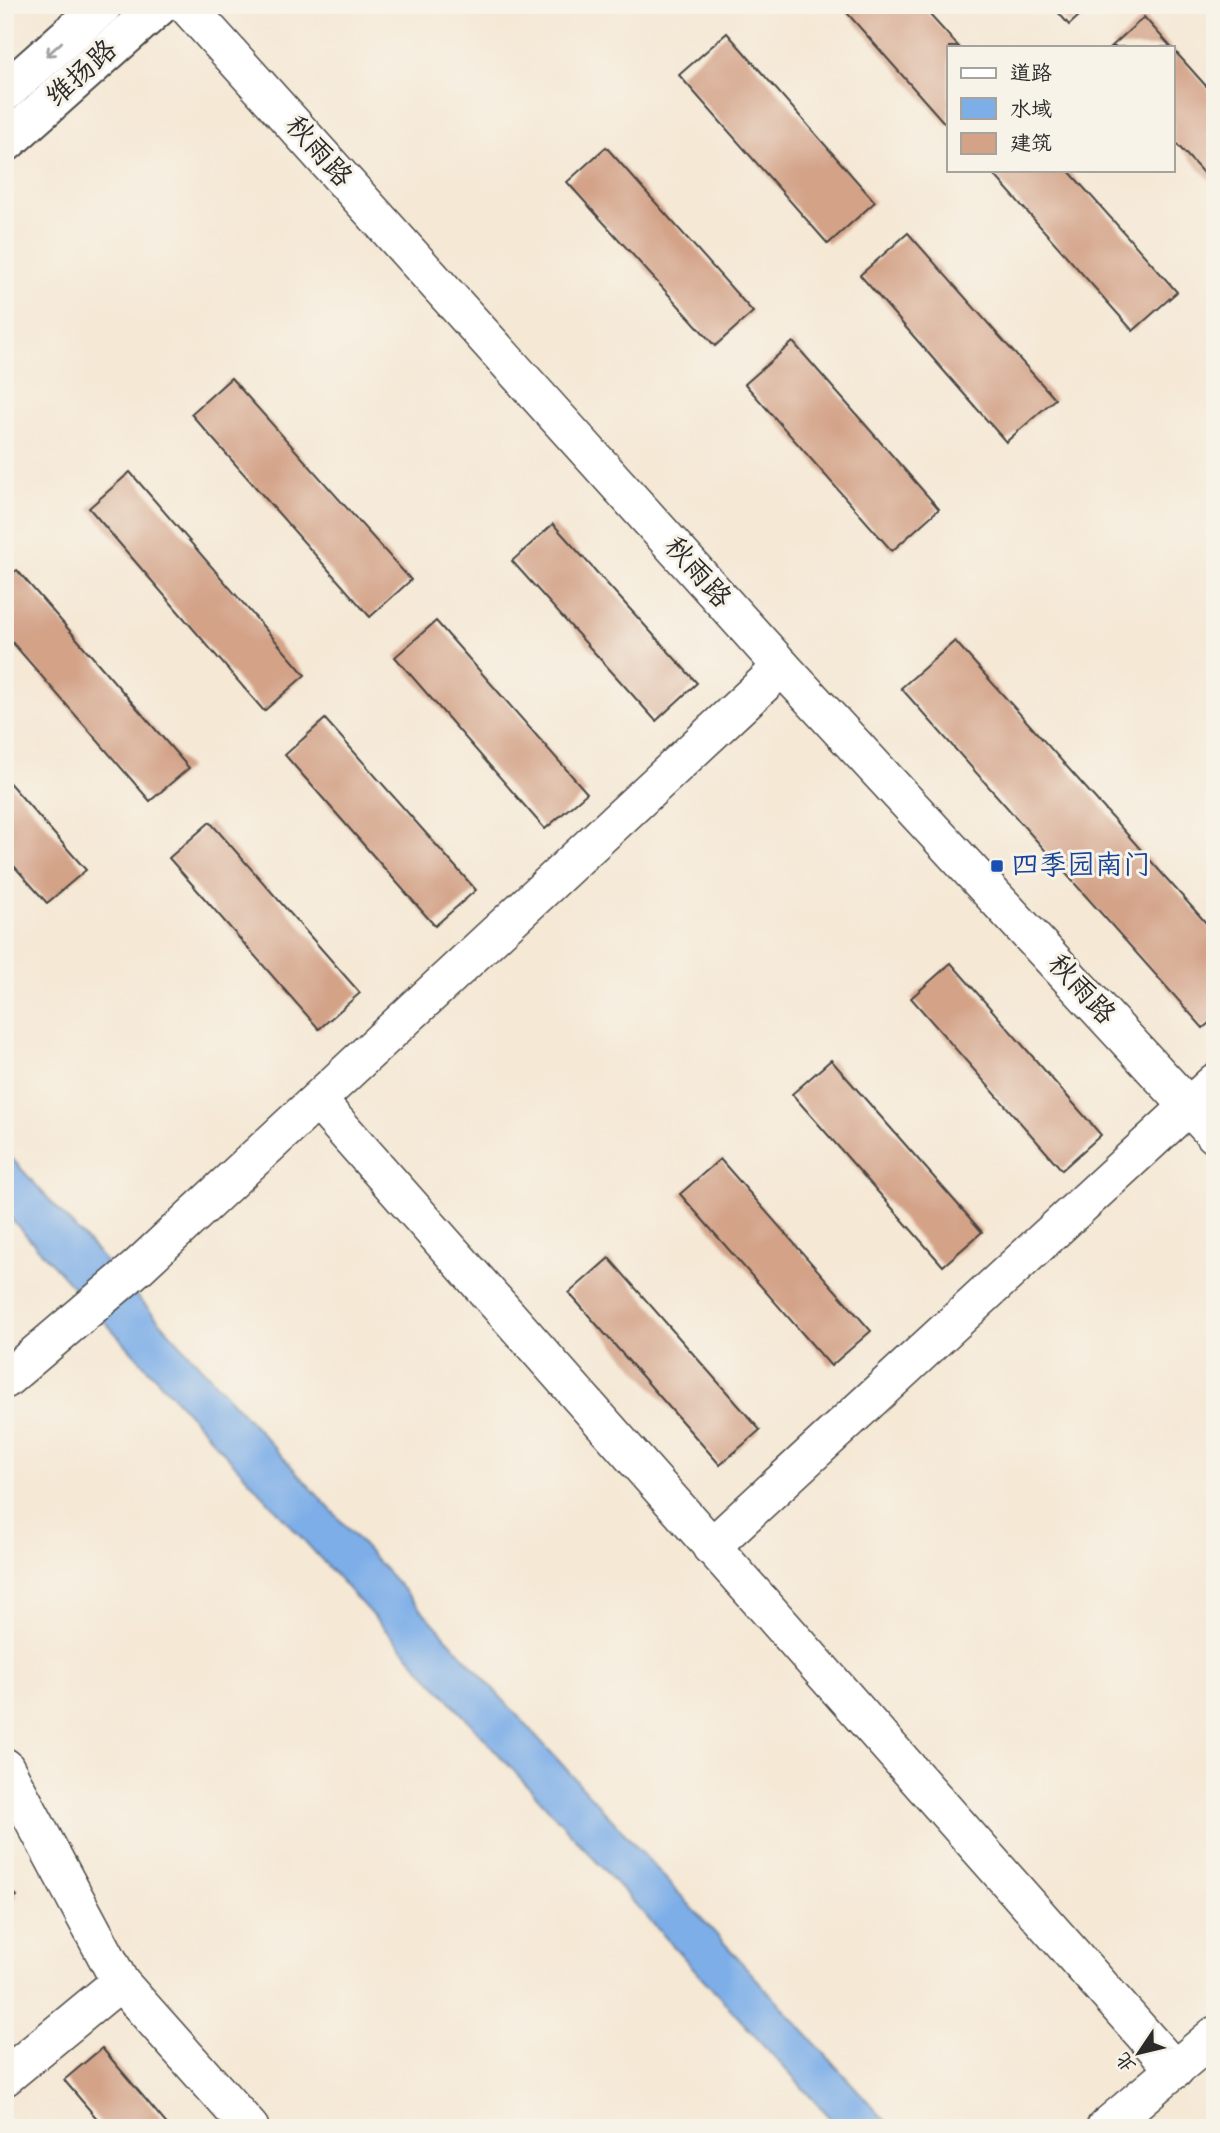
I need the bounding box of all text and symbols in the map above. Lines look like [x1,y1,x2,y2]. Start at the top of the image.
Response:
street label: 维扬路 [38,32,126,116]
one-way arrow [45,41,63,57]
legend [947,46,1174,172]
text: 道路 [1010,60,1052,88]
text: 水域 [1010,96,1052,124]
street label: 秋雨路 [276,108,360,196]
text: 建筑 [1010,130,1052,158]
street label: 秋雨路 [655,529,739,617]
place label: 四季园南门 [1011,848,1151,885]
marker: 四季园南门 [989,858,1005,874]
street label: 秋雨路 [1039,947,1123,1033]
north arrow [1104,2018,1174,2088]
text: 北 [1111,2047,1142,2077]

